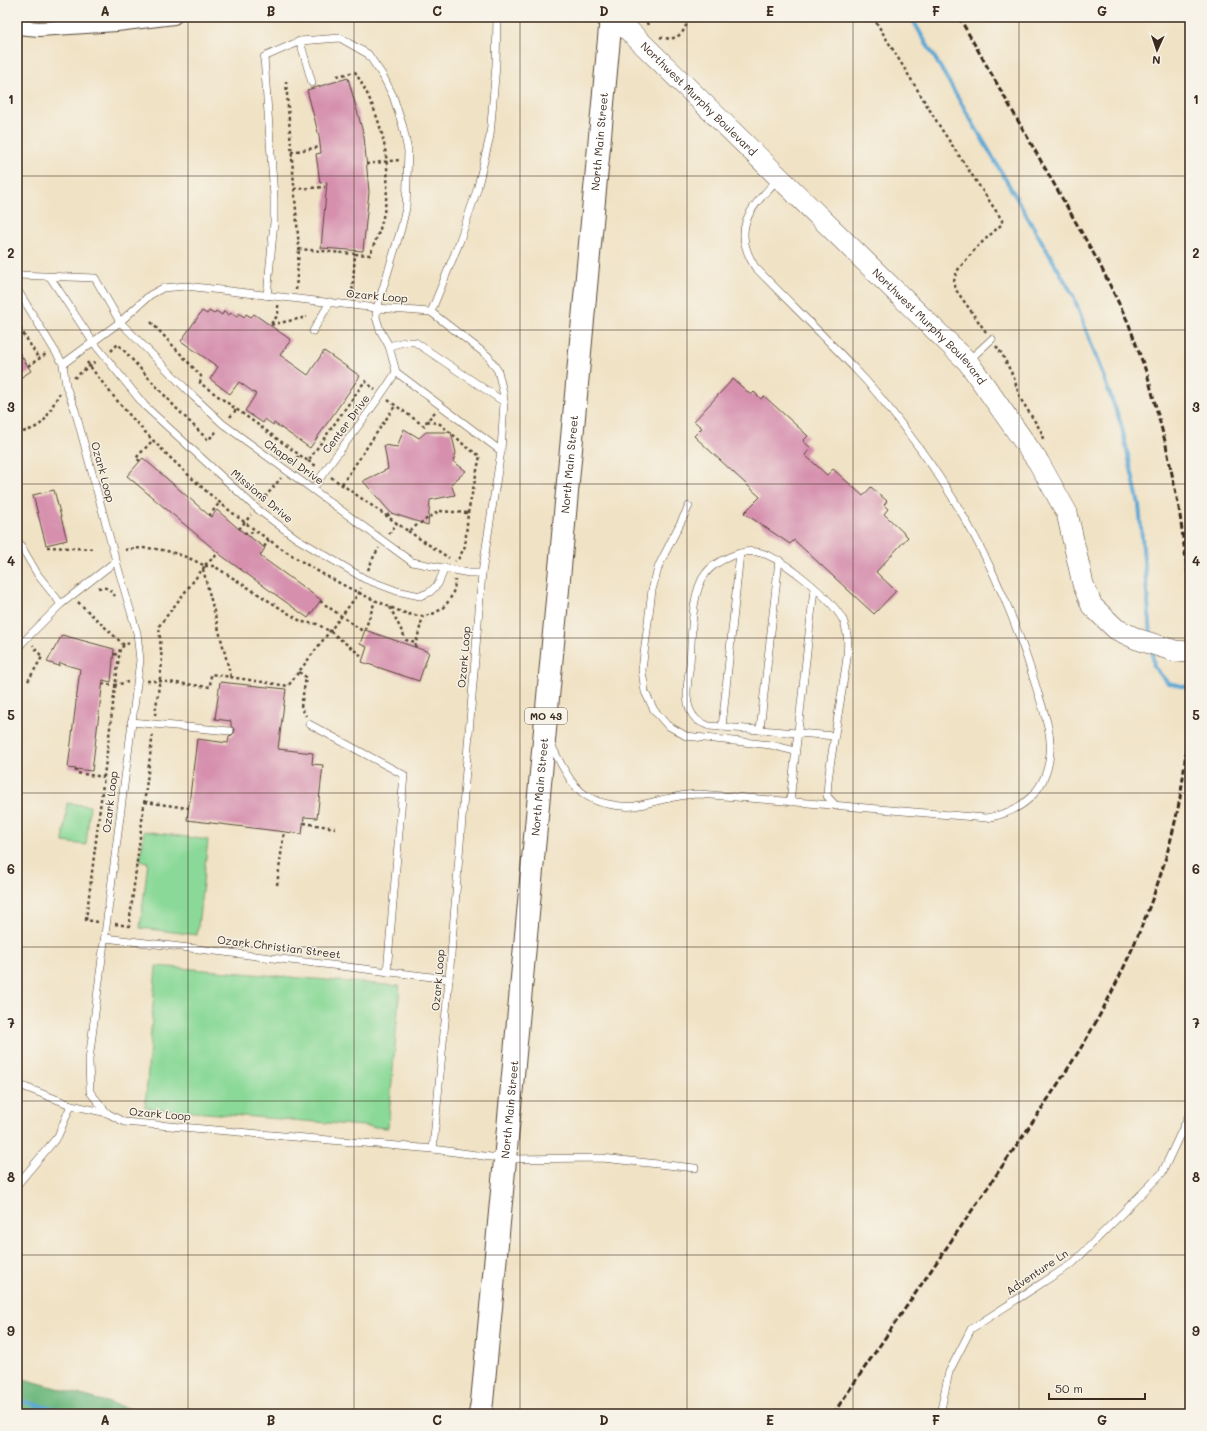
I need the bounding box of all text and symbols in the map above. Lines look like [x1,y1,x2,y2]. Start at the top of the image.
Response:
text: A [100,2,110,19]
text: B [267,2,276,19]
text: C [432,2,442,19]
text: D [599,2,609,19]
text: E [766,2,774,19]
text: F [932,2,940,19]
text: G [1097,2,1107,19]
north arrow [1137,30,1177,70]
street label: Northwest Murphy Boulevard [638,38,760,159]
text: N [1152,53,1161,68]
text: 1 [8,90,14,107]
text: 1 [1193,90,1199,107]
street label: North Main Street [587,92,611,191]
text: 2 [7,244,15,261]
text: 2 [1192,244,1200,261]
street label: Northwest Murphy Boulevard [869,265,990,387]
street label: Ozark Loop [345,285,409,306]
street label: Center Drive [318,391,373,456]
text: 3 [7,398,15,415]
text: 3 [1192,398,1200,415]
street label: North Main Street [557,414,581,514]
street label: Chapel Drive [261,435,327,488]
street label: Ozark Loop [88,440,119,504]
street label: Missions Drive [228,465,297,526]
text: 4 [7,552,15,569]
text: 4 [1192,552,1200,569]
street label: Ozark Loop [453,625,474,689]
text: 5 [7,706,15,723]
text: 5 [1192,706,1200,723]
road number: MO 43 [525,708,567,724]
street label: North Main Street [527,737,551,837]
street label: Ozark Loop [98,770,121,834]
text: 6 [7,860,15,877]
text: 6 [1192,860,1200,877]
street label: Ozark Christian Street [216,931,342,962]
street label: Ozark Loop [427,948,448,1012]
text: 7 [7,1014,15,1031]
text: 7 [1192,1014,1200,1031]
street label: North Main Street [497,1060,521,1159]
street label: Ozark Loop [128,1103,192,1124]
text: 8 [7,1168,15,1185]
text: 8 [1192,1168,1200,1185]
street label: Adventure Ln [1003,1245,1071,1298]
text: 9 [7,1322,15,1339]
text: 9 [1192,1322,1200,1339]
scale bar [1049,1375,1145,1401]
text: 50 m [1055,1380,1083,1396]
text: A [100,1411,110,1428]
text: B [267,1411,276,1428]
text: C [432,1411,442,1428]
text: D [599,1411,609,1428]
text: E [766,1411,774,1428]
text: F [932,1411,940,1428]
text: G [1097,1411,1107,1428]

